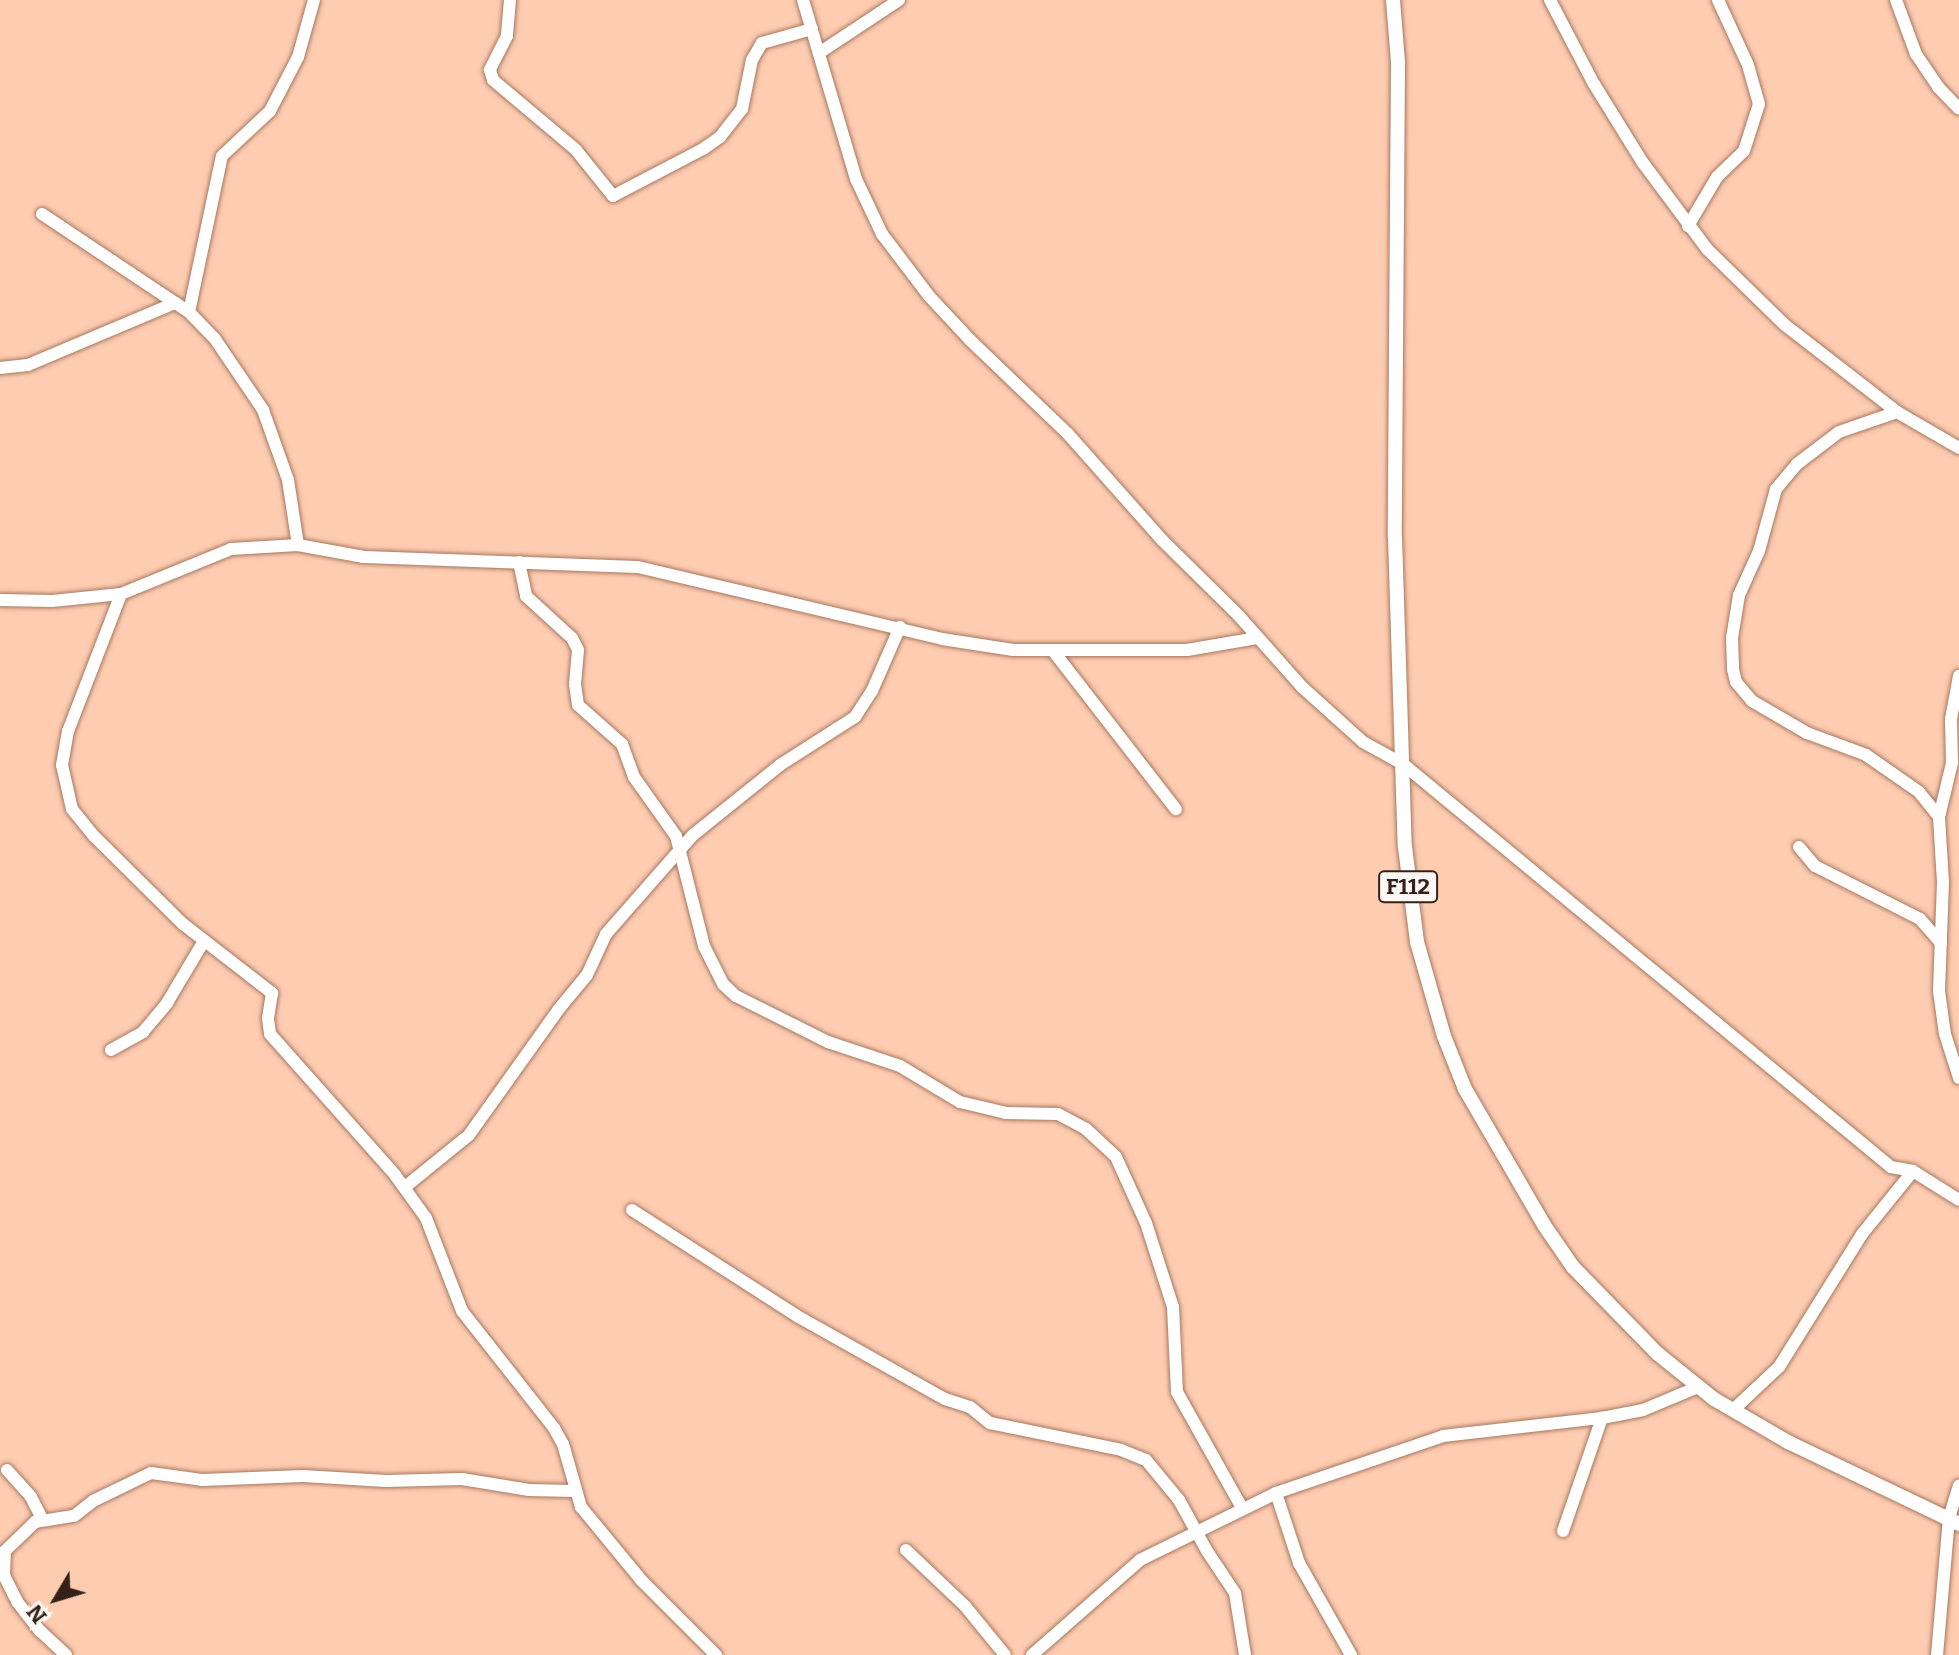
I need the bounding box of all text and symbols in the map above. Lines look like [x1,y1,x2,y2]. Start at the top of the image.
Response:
road number: F112 [1378,869,1438,905]
north arrow [16,1559,96,1639]
text: N [21,1599,53,1629]

